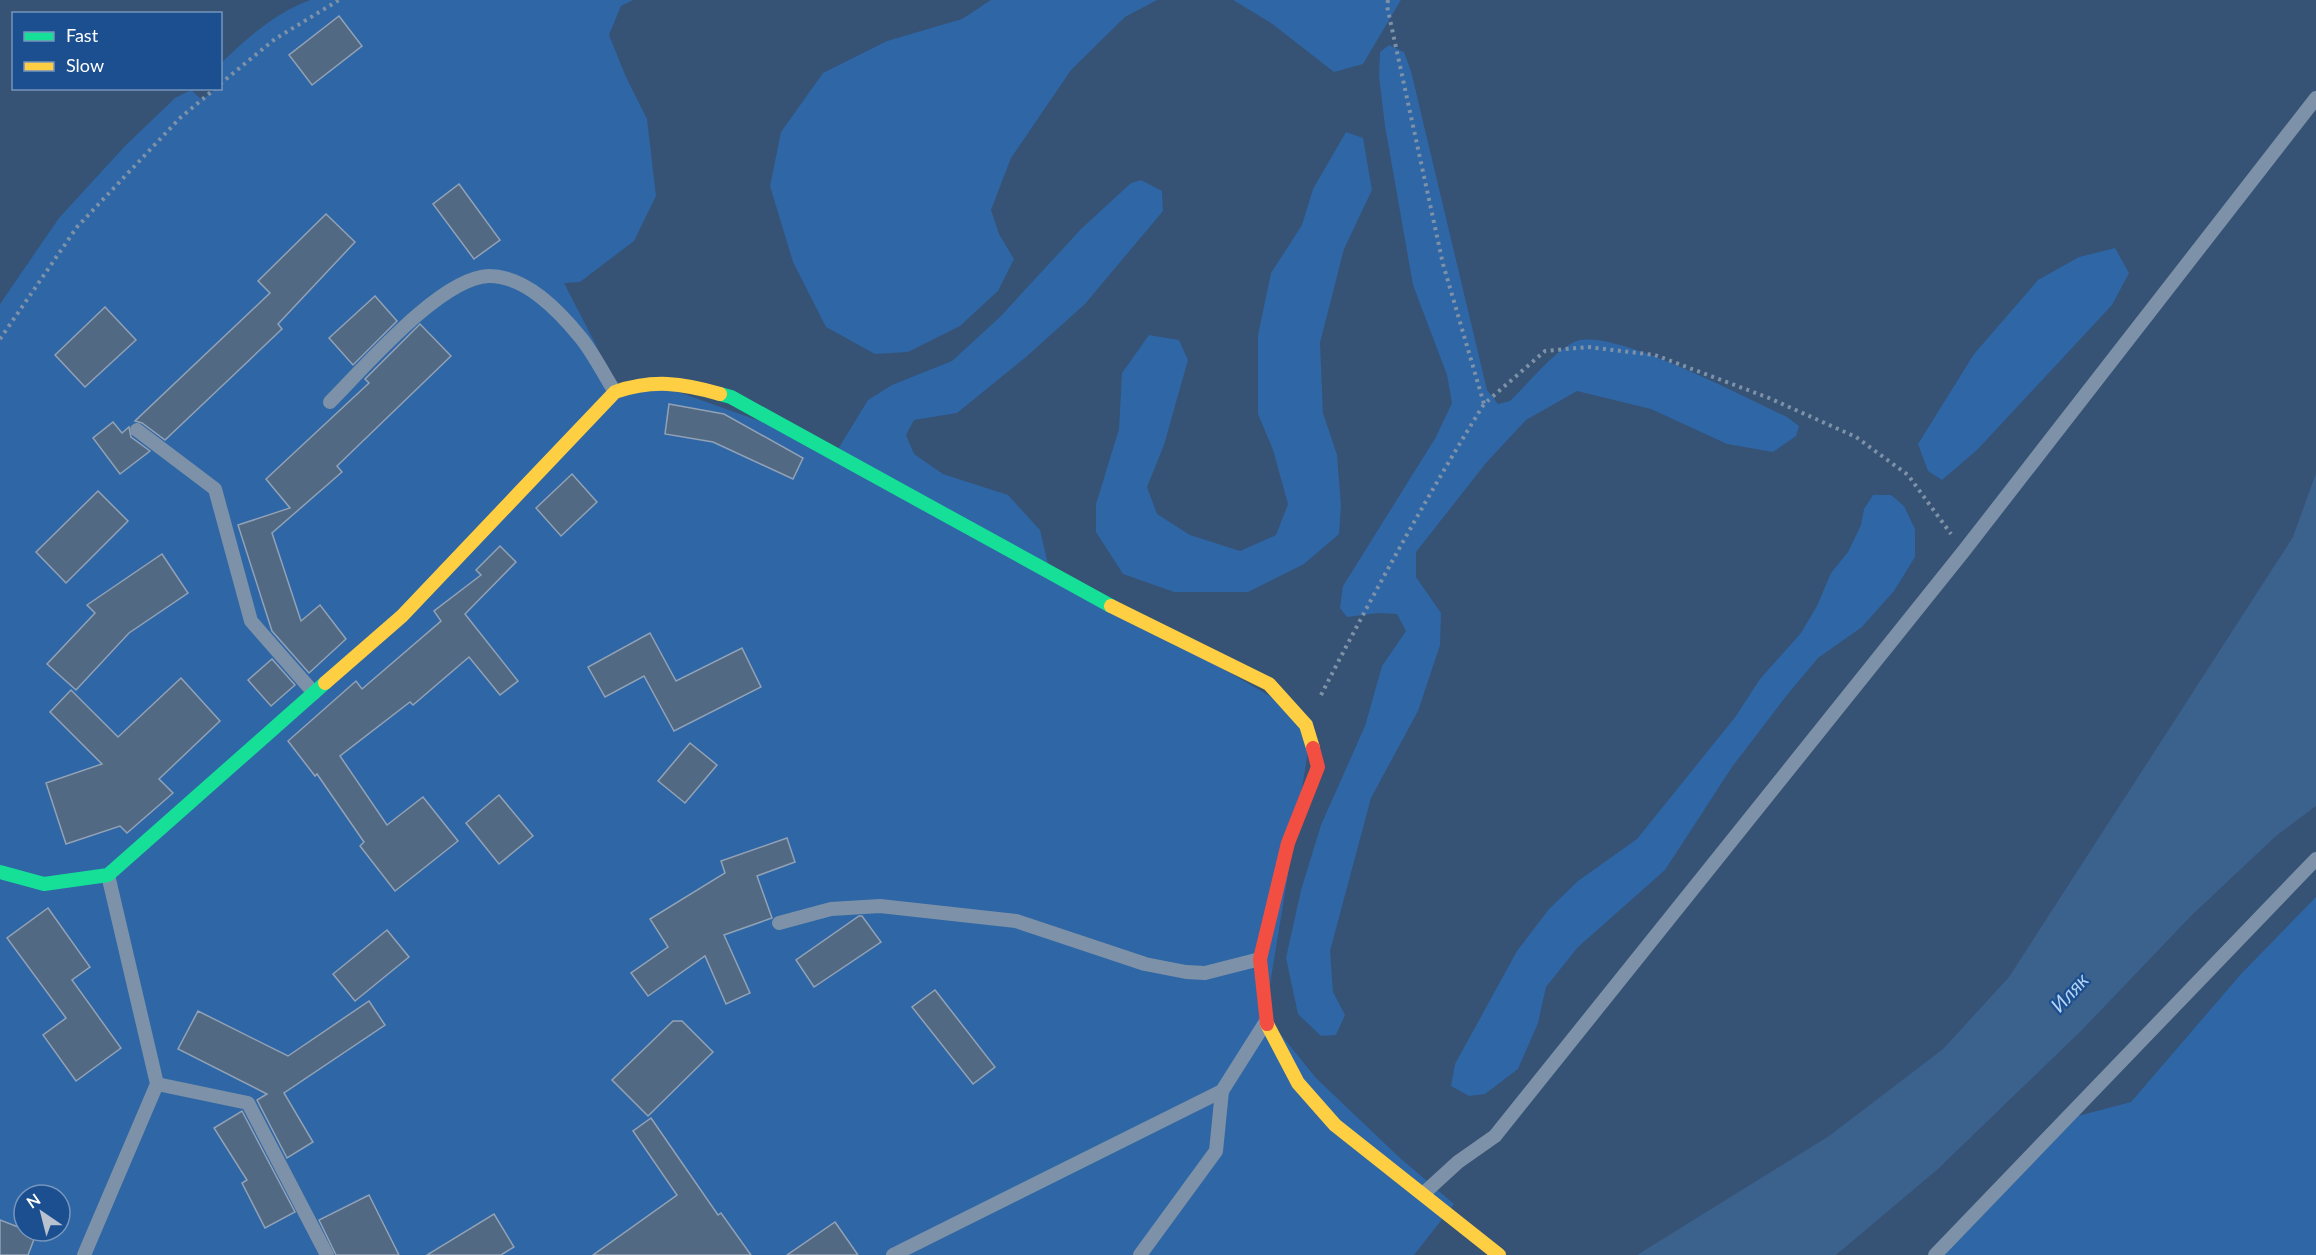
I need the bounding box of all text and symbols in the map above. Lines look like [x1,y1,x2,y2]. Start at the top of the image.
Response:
legend [12,12,222,90]
text: Fast [66,24,99,46]
text: Slow [66,54,104,76]
water label: Иляк [2045,967,2093,1016]
north arrow [12,1183,72,1243]
text: N [23,1189,44,1212]

